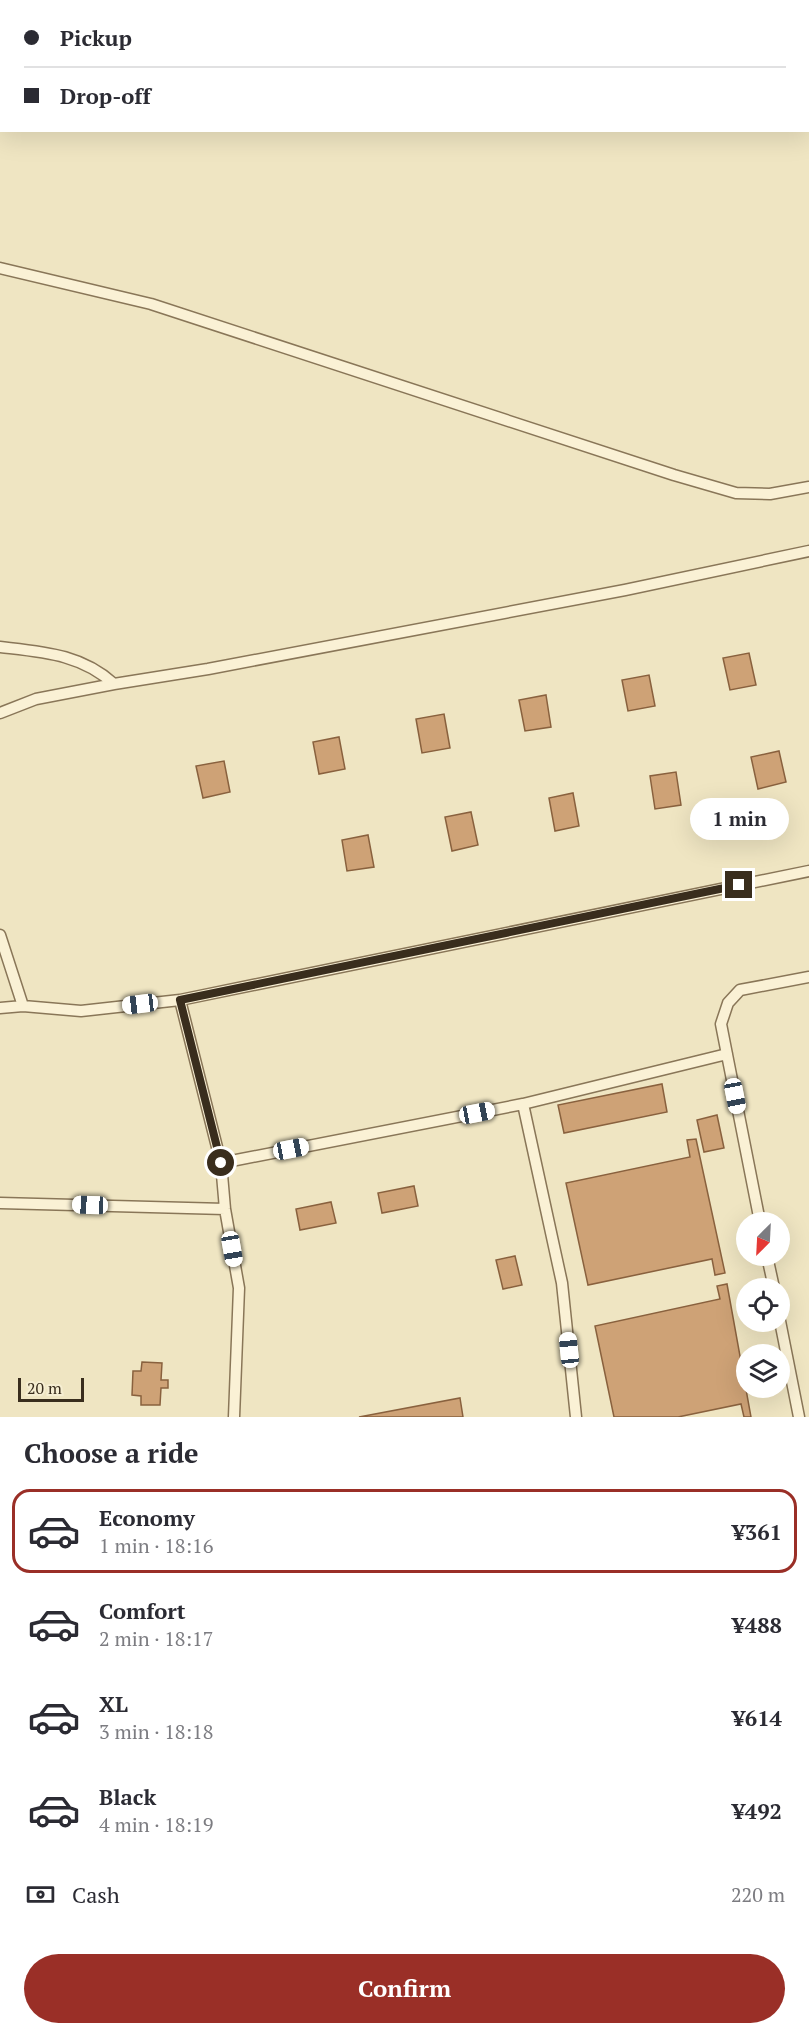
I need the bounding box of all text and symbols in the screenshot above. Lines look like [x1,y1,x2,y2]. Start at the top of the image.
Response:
text: Pickup [60,23,132,52]
text: Drop-off [60,81,151,110]
callout: 1 min [690,798,789,840]
text: 1 min [712,805,767,832]
route end [725,871,752,898]
car [121,993,159,1015]
car [723,1077,747,1115]
car [458,1101,496,1125]
car [272,1137,310,1161]
route start [207,1149,234,1176]
car [72,1195,108,1215]
north arrow [736,1212,790,1266]
map controls [736,1212,790,1398]
car [220,1230,244,1268]
button: locate [736,1278,790,1332]
car [558,1331,580,1369]
button: layers [736,1344,790,1398]
scale bar [18,1375,84,1402]
text: 20 m [27,1377,62,1399]
text: Choose a ride [24,1435,199,1471]
text: Economy [99,1503,195,1532]
icon: car [27,1504,81,1558]
text: ¥361 [732,1517,782,1546]
text: 1 min · 18:16 [99,1532,213,1559]
text: Comfort [99,1596,185,1625]
icon: car [27,1597,81,1651]
text: ¥488 [732,1610,782,1639]
text: 2 min · 18:17 [99,1625,213,1652]
text: XL [99,1689,128,1718]
icon: car [27,1690,81,1744]
text: ¥614 [732,1703,782,1732]
text: 3 min · 18:18 [99,1718,213,1745]
text: Black [99,1782,156,1811]
icon: car [27,1783,81,1837]
text: ¥492 [732,1796,782,1825]
text: 4 min · 18:19 [99,1811,213,1838]
icon: cash [24,1878,57,1911]
text: Cash [72,1880,120,1909]
text: 220 m [731,1881,785,1908]
button: Confirm [24,1954,785,2023]

